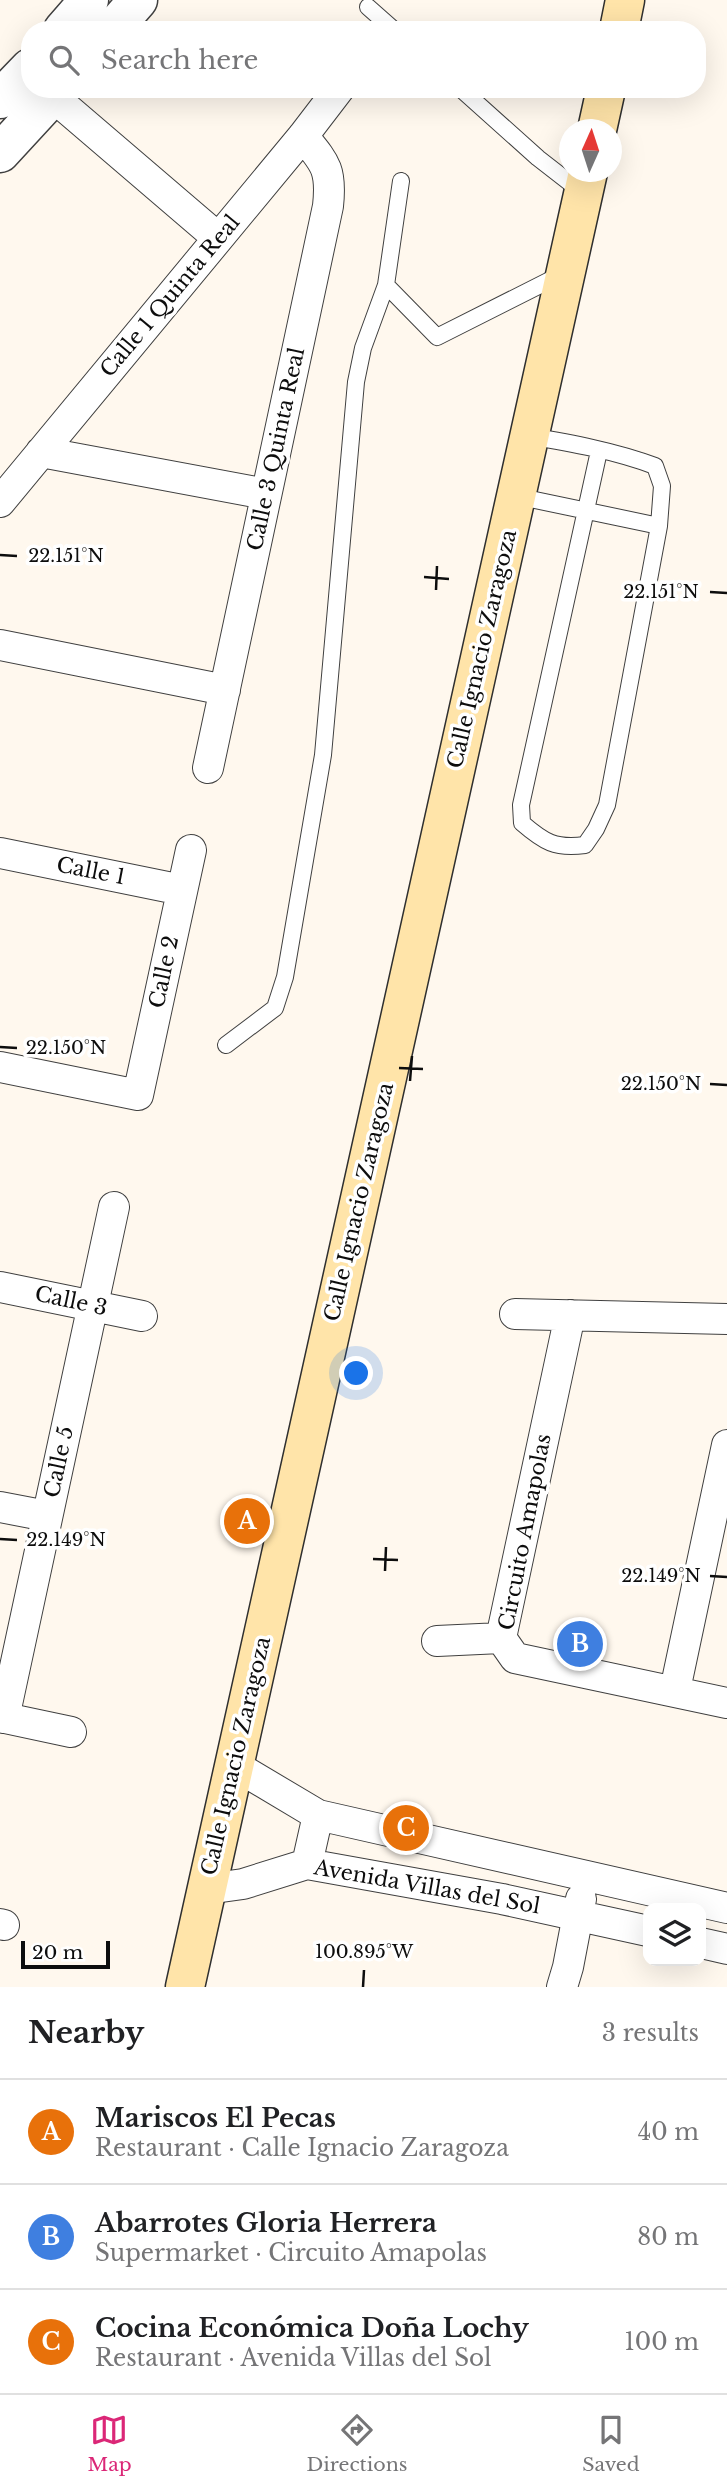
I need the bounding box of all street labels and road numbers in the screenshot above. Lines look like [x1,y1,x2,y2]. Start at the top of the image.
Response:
street label: Calle 1 Quinta Real [95,210,245,382]
street label: Calle 3 Quinta Real [242,345,310,553]
street label: Calle Ignacio Zaragoza [442,527,522,771]
street label: Calle 1 [54,852,128,890]
street label: Calle 2 [144,934,184,1010]
street label: Calle Ignacio Zaragoza [319,1080,399,1324]
street label: Calle 3 [33,1281,109,1321]
street label: Calle 5 [39,1424,79,1500]
street label: Circuito Amapolas [493,1432,557,1632]
street label: Calle Ignacio Zaragoza [196,1634,276,1878]
street label: Avenida Villas del Sol [311,1854,542,1920]

